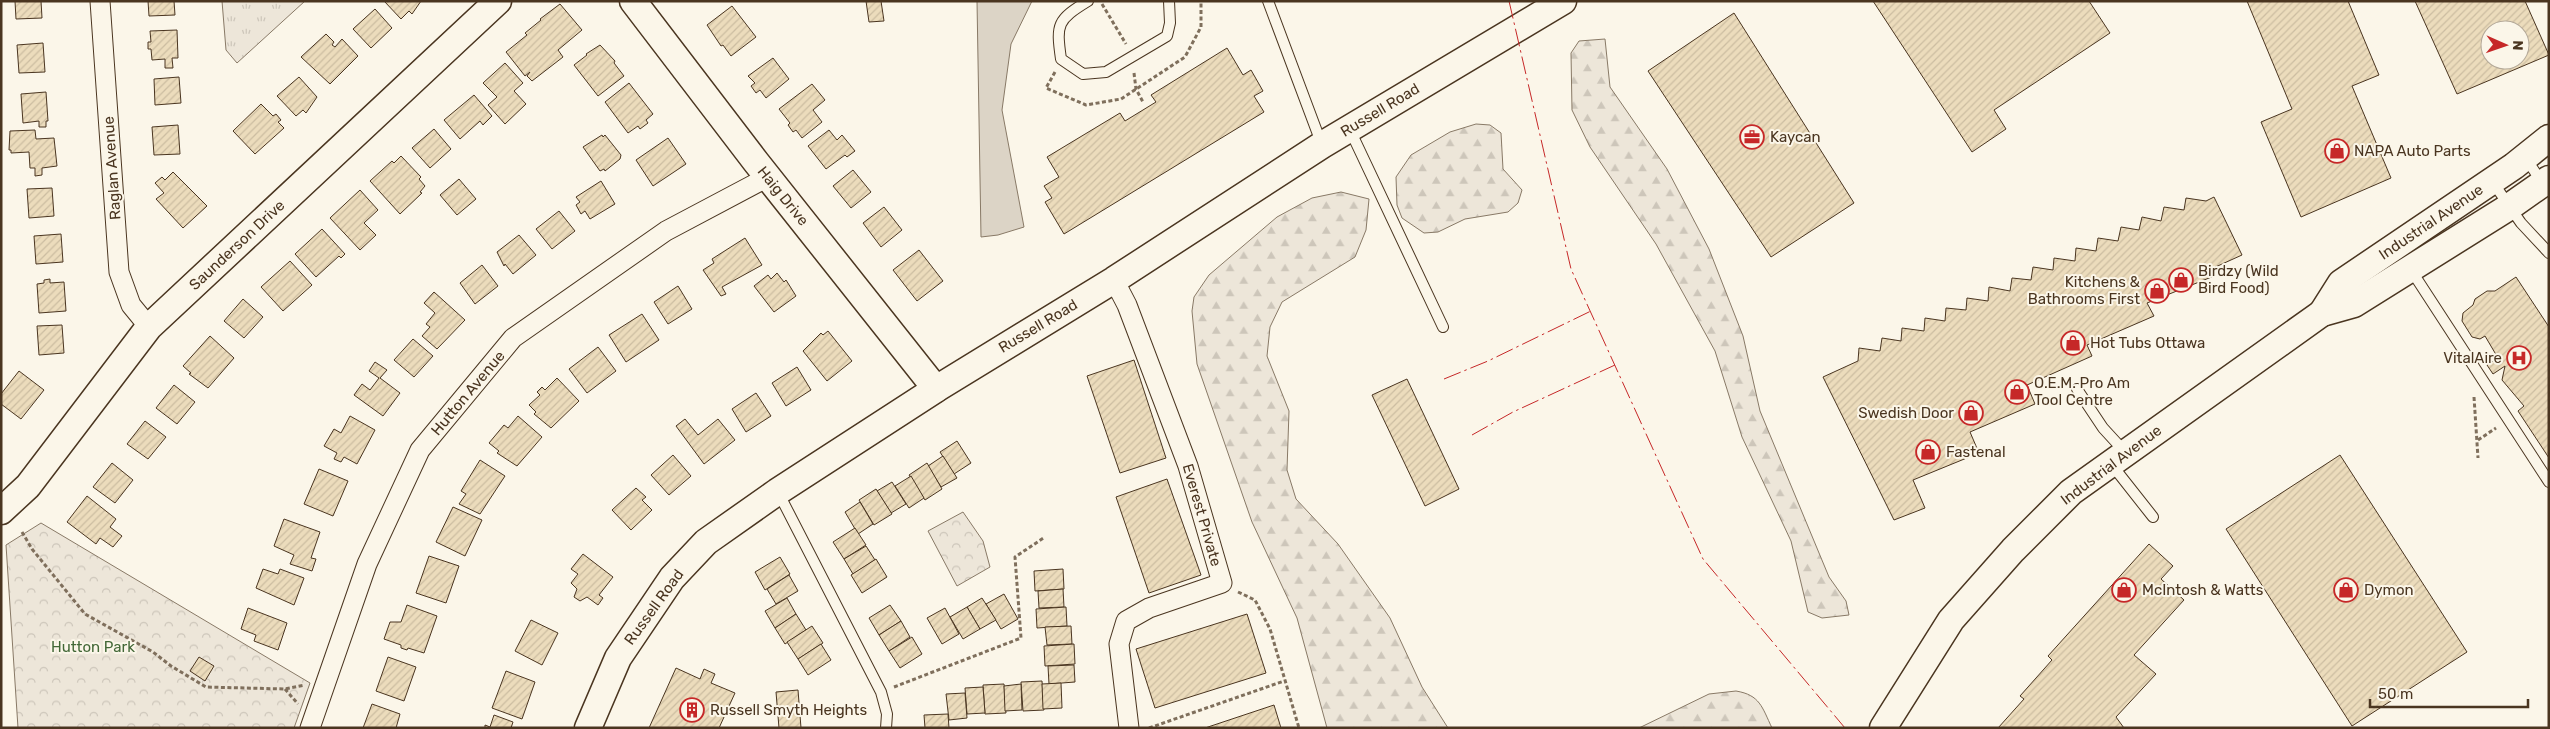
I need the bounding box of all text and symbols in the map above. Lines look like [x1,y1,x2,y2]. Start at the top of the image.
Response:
north arrow [2480,20,2530,70]
text: N [2509,40,2526,51]
street label: Russell Road [1337,79,1423,141]
street label: Raglan Avenue [99,116,125,220]
office icon: Kaycan [1739,124,1765,150]
place label: Kaycan [1770,128,1821,146]
shop icon: NAPA Auto Parts [2324,138,2350,164]
place label: NAPA Auto Parts [2354,142,2471,160]
street label: Haig Drive [754,163,812,229]
street label: Industrial Avenue [2376,181,2486,263]
street label: Saunderson Drive [186,196,288,294]
place label: Birdzy (Wild Bird Food) [2198,262,2279,297]
shop icon: Birdzy (Wild Bird Food) [2168,267,2194,293]
place label: Kitchens & Bathrooms First [2028,273,2141,308]
shop icon: Kitchens & Bathrooms First [2144,278,2170,304]
street label: Russell Road [995,295,1081,357]
shop icon: Hot Tubs Ottawa [2060,330,2086,356]
place label: Hot Tubs Ottawa [2090,334,2205,352]
hospital icon: VitalAire [2506,345,2532,371]
street label: Hutton Avenue [427,347,509,439]
place label: VitalAire [2443,349,2502,367]
place label: O.E.M. Pro Am Tool Centre [2034,374,2130,409]
shop icon: O.E.M. Pro Am Tool Centre [2004,379,2030,405]
shop icon: Swedish Door [1958,400,1984,426]
place label: Swedish Door [1858,404,1954,422]
street label: Industrial Avenue [2057,421,2165,509]
shop icon: Fastenal [1915,439,1941,465]
place label: Fastenal [1946,443,2006,461]
street label: Everest Private [1179,462,1225,568]
street label: Russell Road [621,566,687,648]
shop icon: McIntosh & Watts [2111,577,2137,603]
shop icon: Dymon [2333,577,2359,603]
place label: McIntosh & Watts [2142,581,2264,599]
place label: Dymon [2364,581,2414,599]
park label: Hutton Park [51,638,135,656]
scale bar [2370,676,2528,708]
text: 50 m [2378,685,2413,703]
building icon: Russell Smyth Heights [679,697,705,723]
place label: Russell Smyth Heights [710,701,867,719]

